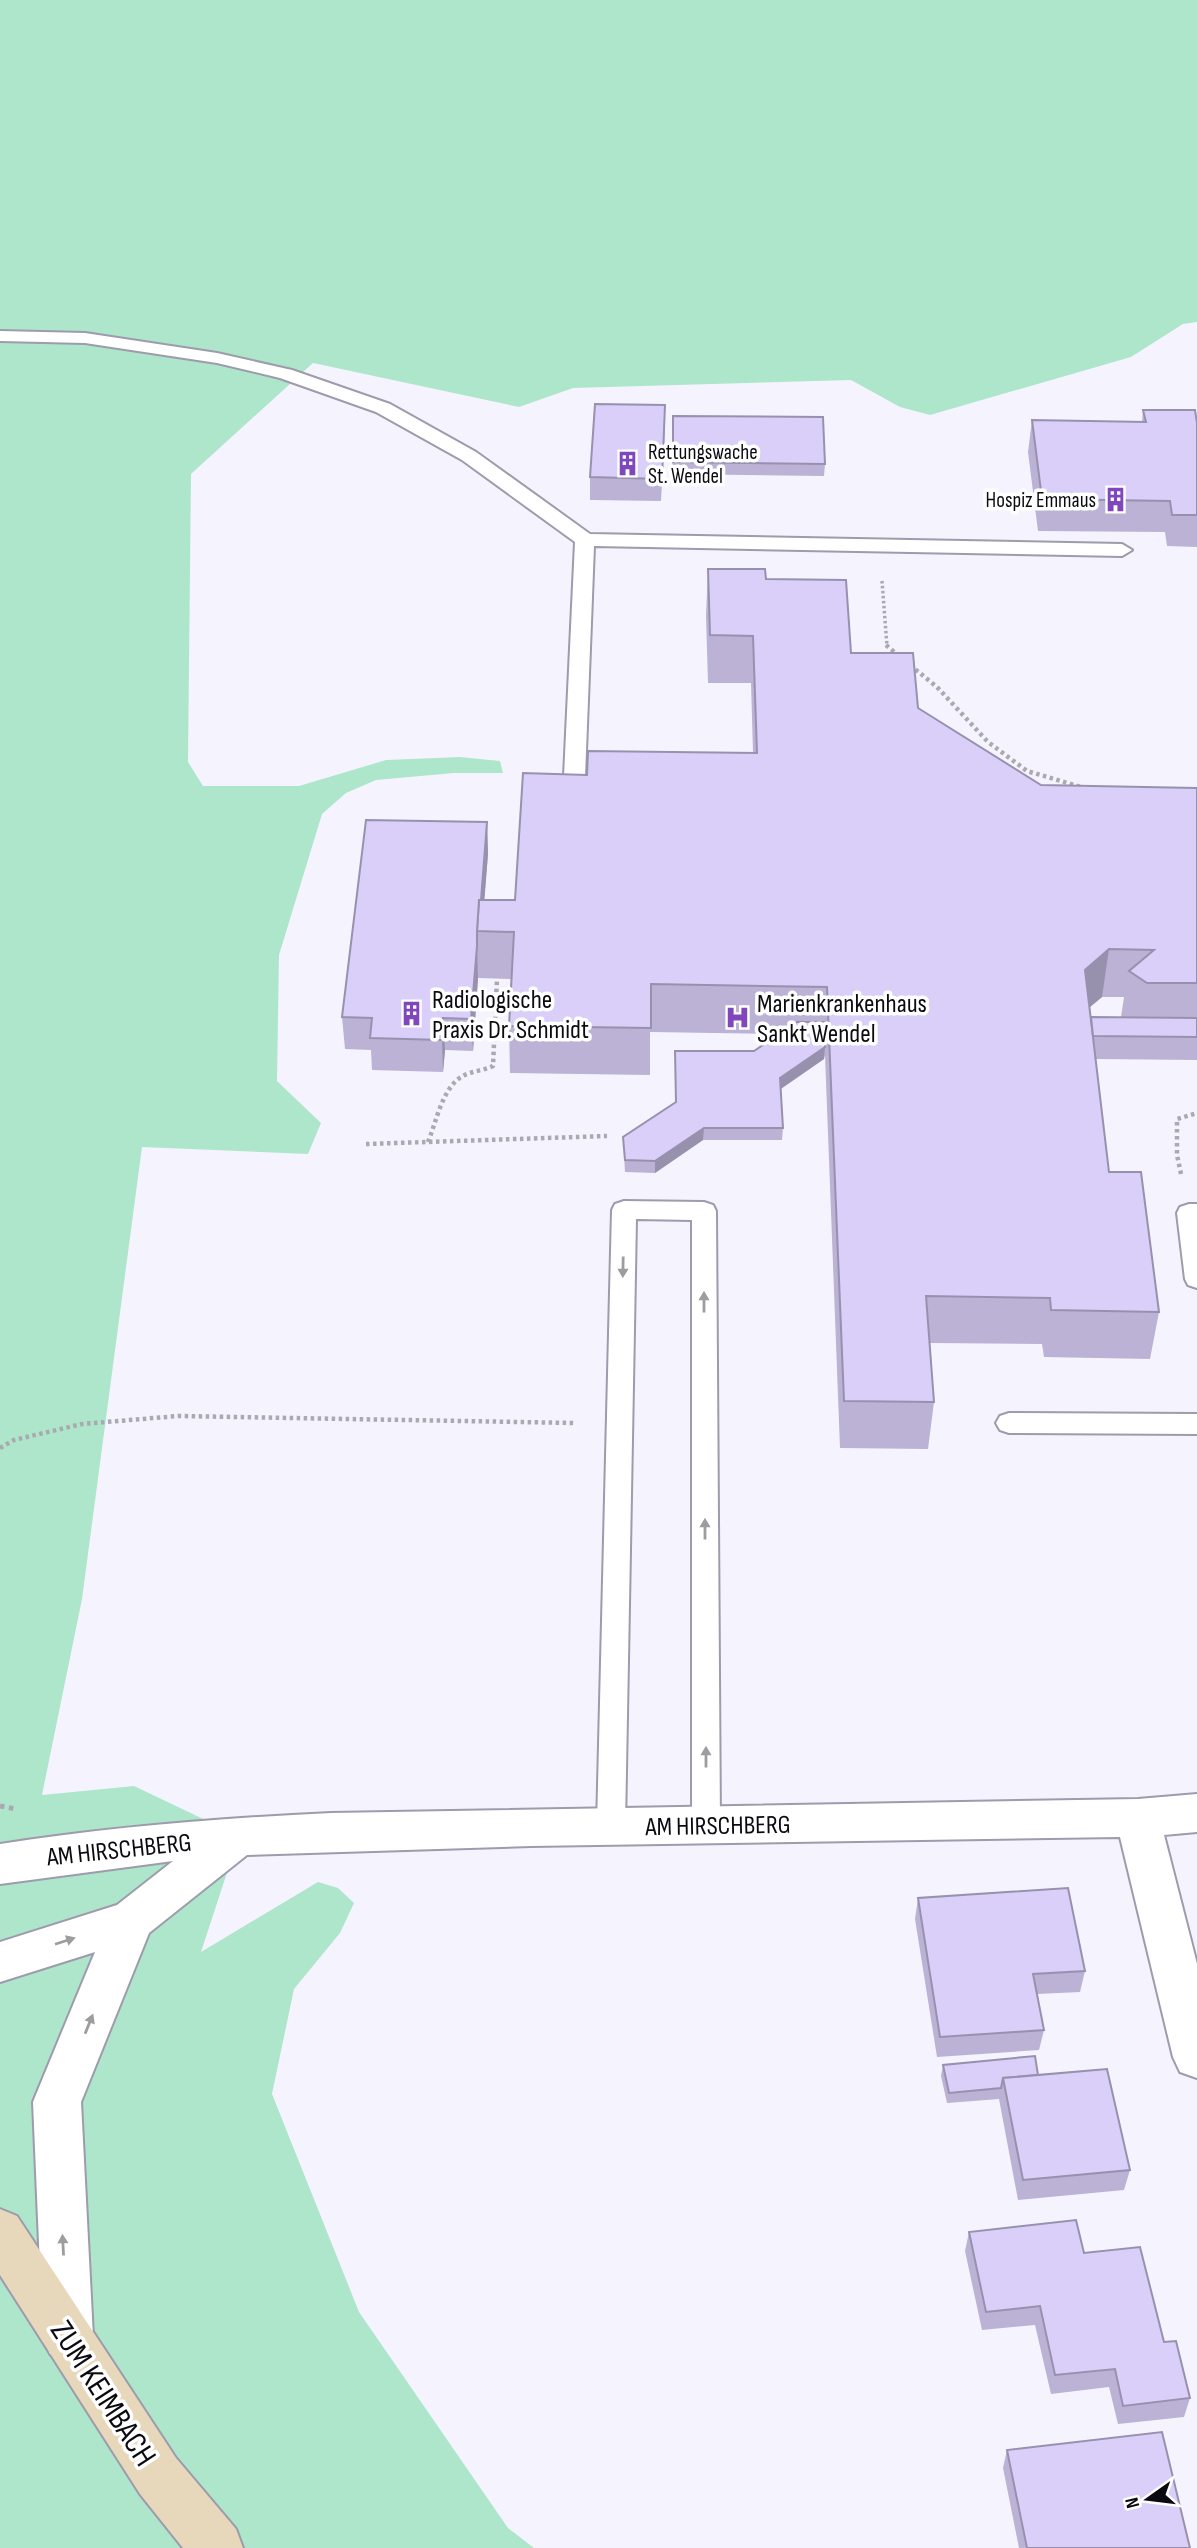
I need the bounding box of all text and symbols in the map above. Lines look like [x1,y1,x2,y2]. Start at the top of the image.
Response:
place label: Rettungswache St. Wendel [648,440,758,489]
building icon: Rettungswache St. Wendel [614,450,642,478]
building icon: Hospiz Emmaus [1102,486,1130,514]
place label: Hospiz Emmaus [986,488,1096,513]
place label: Radiologische Praxis Dr. Schmidt [432,985,589,1046]
place label: Marienkrankenhaus Sankt Wendel [757,989,927,1050]
building icon: Radiologische Praxis Dr. Schmidt [398,1000,426,1028]
hospital icon: Marienkrankenhaus Sankt Wendel [723,1004,751,1032]
one-way arrow [617,1256,629,1278]
one-way arrow [698,1290,710,1312]
one-way arrow [699,1518,711,1540]
one-way arrow [700,1745,712,1767]
street label: AM HIRSCHBERG [644,1810,791,1843]
street label: AM HIRSCHBERG [44,1827,193,1874]
one-way arrow [55,1935,76,1946]
one-way arrow [83,2013,94,2034]
one-way arrow [58,2233,69,2255]
street label: ZUM KEIMBACH [41,2314,164,2474]
north arrow [1113,2464,1183,2534]
text: N [1121,2495,1145,2510]

